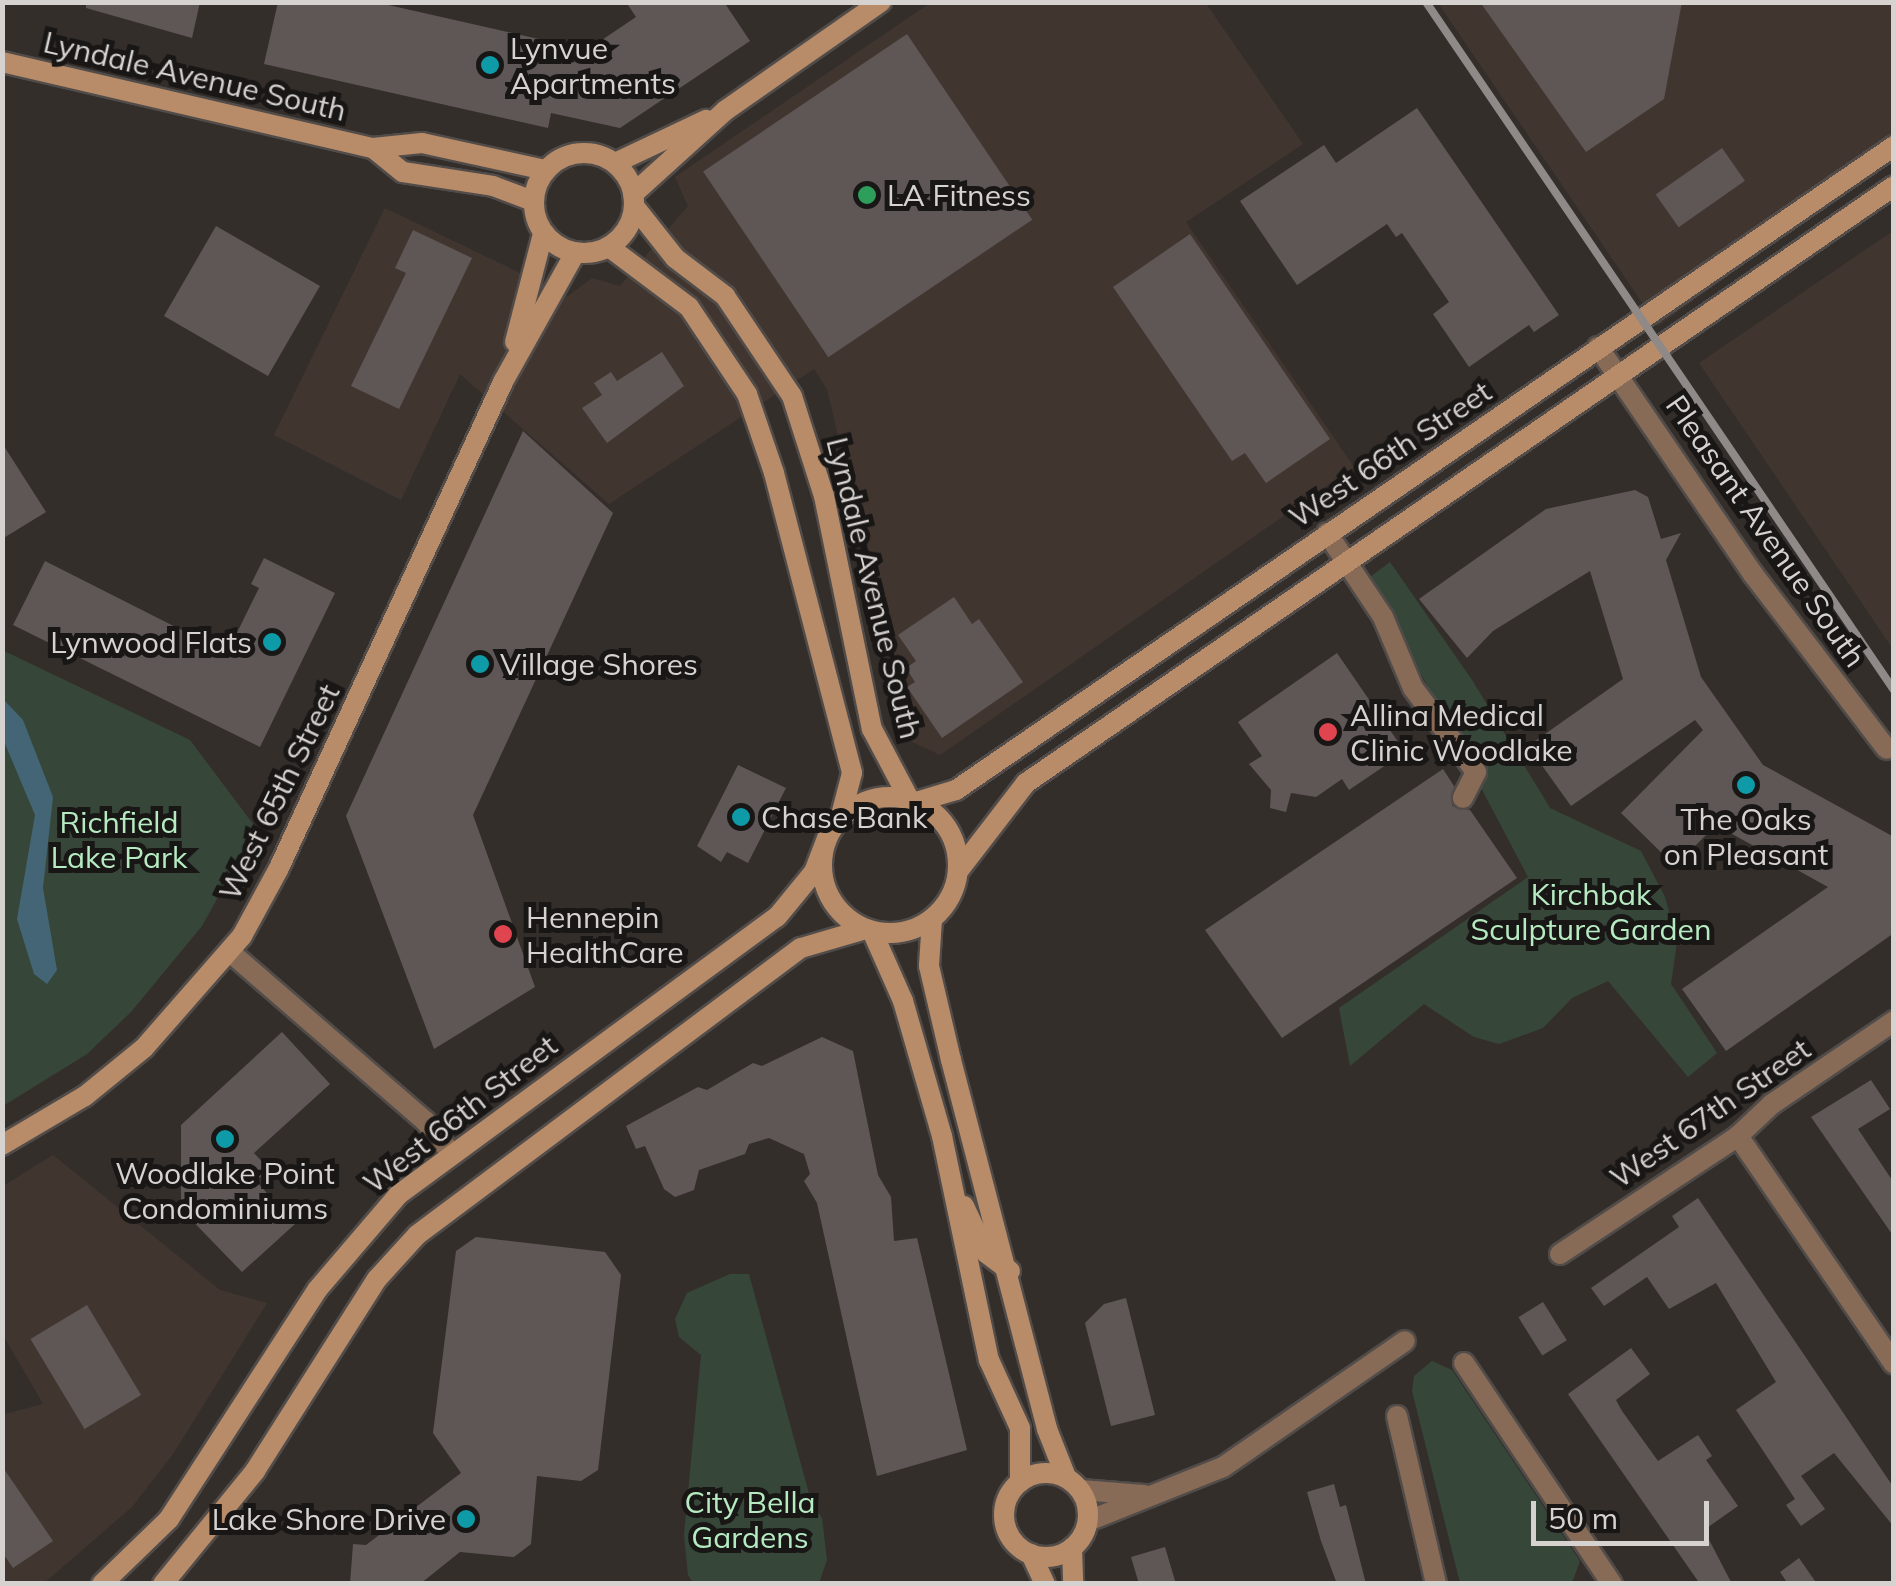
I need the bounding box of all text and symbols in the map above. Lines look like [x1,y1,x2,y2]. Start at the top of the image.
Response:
street label: Lyndale Avenue South [40,24,350,128]
place label: Lynvue Apartments [510,30,676,100]
marker: Lynvue Apartments [479,54,501,76]
place label: LA Fitness [887,177,1031,213]
marker: LA Fitness [856,184,878,206]
street label: West 66th Street [1282,373,1498,535]
street label: Pleasant Avenue South [1659,388,1873,674]
street label: Lyndale Avenue South [819,434,929,742]
place label: Lynwood Flats [50,624,252,660]
marker: Lynwood Flats [261,631,283,653]
place label: Village Shores [500,646,698,682]
marker: Village Shores [469,653,491,675]
street label: West 65th Street [211,678,347,906]
place label: Allina Medical Clinic Woodlake [1350,697,1573,768]
marker: Allina Medical Clinic Woodlake [1315,719,1341,745]
marker: The Oaks on Pleasant [1735,774,1757,796]
place label: Chase Bank [761,799,928,835]
place label: The Oaks on Pleasant [1664,801,1828,872]
park label: Richfield Lake Park [51,804,187,874]
marker: Chase Bank [730,806,752,828]
park label: Kirchbak Sculpture Garden [1470,876,1712,946]
place label: Hennepin HealthCare [526,899,684,970]
marker: Hennepin HealthCare [490,921,516,947]
street label: West 66th Street [356,1027,564,1201]
street label: West 67th Street [1603,1031,1817,1195]
marker: Woodlake Point Condominiums [214,1128,236,1150]
place label: Woodlake Point Condominiums [115,1155,335,1226]
scale bar [1536,1481,1714,1543]
park label: City Bella Gardens [684,1484,816,1554]
text: 50 m [1548,1499,1618,1537]
place label: Lake Shore Drive [212,1501,446,1537]
marker: Lake Shore Drive [455,1508,477,1530]

